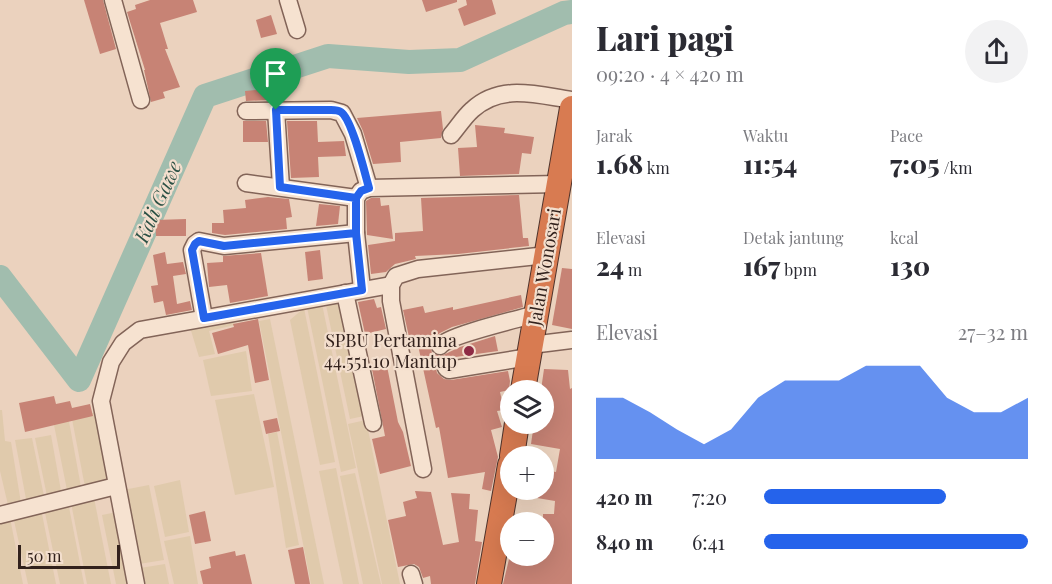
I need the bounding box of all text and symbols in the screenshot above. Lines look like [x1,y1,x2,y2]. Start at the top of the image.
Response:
text: Lari pagi [596,15,734,59]
button: share [965,20,1028,83]
pin [250,48,301,110]
icon: arrive [259,57,292,90]
text: 09:20 · 4 × 420 m [596,60,744,87]
text: Jarak [596,125,633,146]
text: Waktu [743,125,788,146]
text: Pace [890,125,923,146]
text: 1.68 [596,146,643,181]
text: 11:54 [743,146,797,181]
text: 7:05 [890,146,940,181]
water label: Kali Gawe [126,156,187,248]
text: km [643,157,670,178]
text: /km [940,157,972,178]
street label: Jalan Wonosari [522,206,566,328]
text: Elevasi [596,227,646,248]
text: Detak jantung [743,227,843,248]
text: kcal [890,227,919,248]
text: 24 [596,248,624,283]
text: 167 [743,248,780,283]
text: 130 [890,248,930,283]
text: m [624,259,642,280]
text: bpm [780,259,817,280]
text: Elevasi [596,318,658,345]
text: 27–32 m [958,318,1028,345]
place label: SPBU Pertamina 44.551.10 Mantup [324,328,457,373]
marker: SPBU Pertamina 44.551.10 Mantup [462,344,476,358]
map controls [500,380,554,566]
button: layers [500,380,554,434]
button: + [500,446,554,500]
text: 420 m [596,483,653,510]
text: 7:20 [692,483,727,510]
button: − [500,512,554,566]
text: 840 m [596,528,653,555]
text: 6:41 [692,528,725,555]
scale bar [18,542,120,570]
text: 50 m [27,545,61,566]

